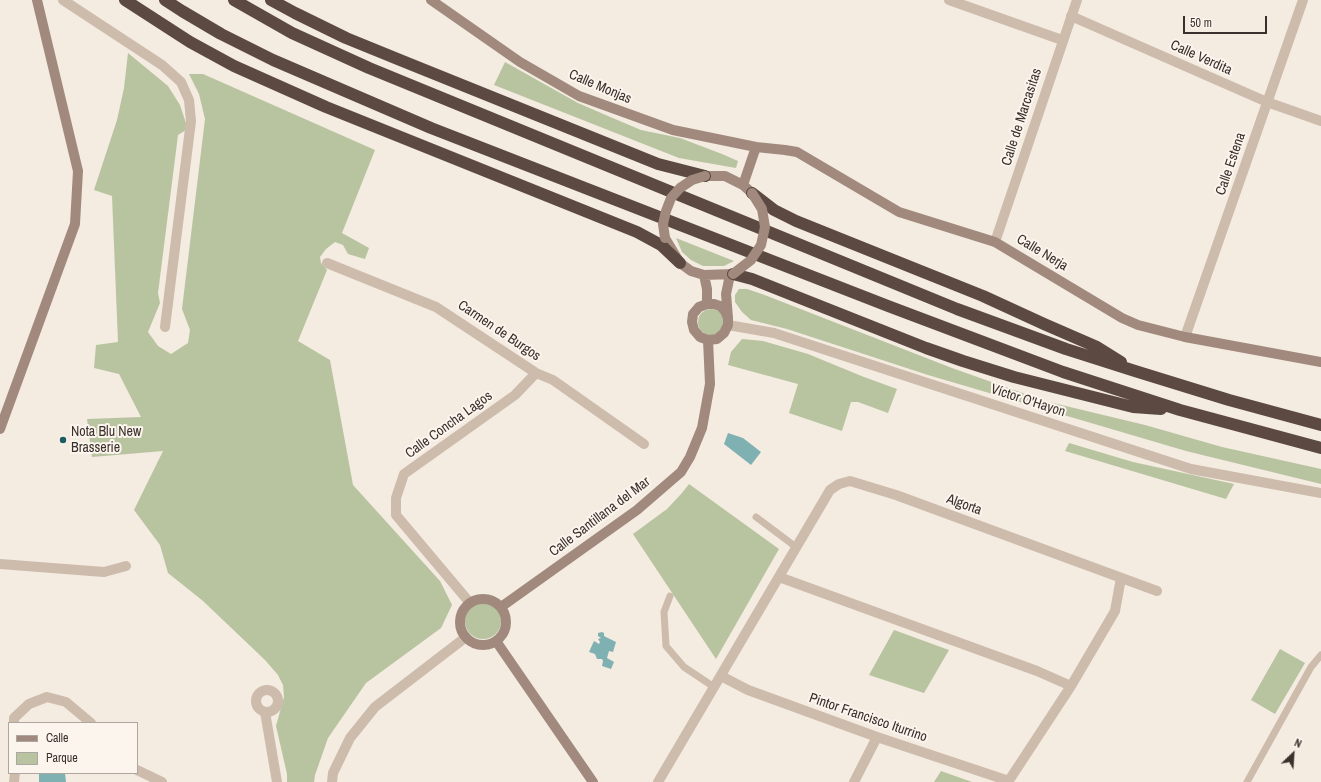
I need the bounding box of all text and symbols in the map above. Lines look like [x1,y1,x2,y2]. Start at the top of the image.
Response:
scale bar [1185,8,1269,34]
text: 50 m [1190,15,1212,31]
street label: Calle Verdita [1168,37,1234,79]
street label: Calle Monjas [566,66,634,108]
street label: Calle de Marcasitas [998,66,1046,168]
street label: Calle Estena [1212,130,1250,198]
street label: Calle Nerja [1013,231,1071,275]
street label: Carmen de Burgos [454,297,544,365]
street label: Víctor O'Hayon [989,381,1067,421]
street label: Calle Concha Lagos [402,388,496,462]
place label: Nota Blu New Brasserie [71,424,141,456]
marker: Nota Blu New Brasserie [58,435,68,445]
street label: Calle Santillana del Mar [546,474,654,560]
street label: Algorta [944,491,984,519]
street label: Pintor Francisco Iturrino [807,690,929,746]
legend [8,722,138,774]
text: Calle [46,730,68,746]
north arrow [1273,734,1313,774]
text: N [1292,735,1304,751]
text: Parque [46,750,78,766]

